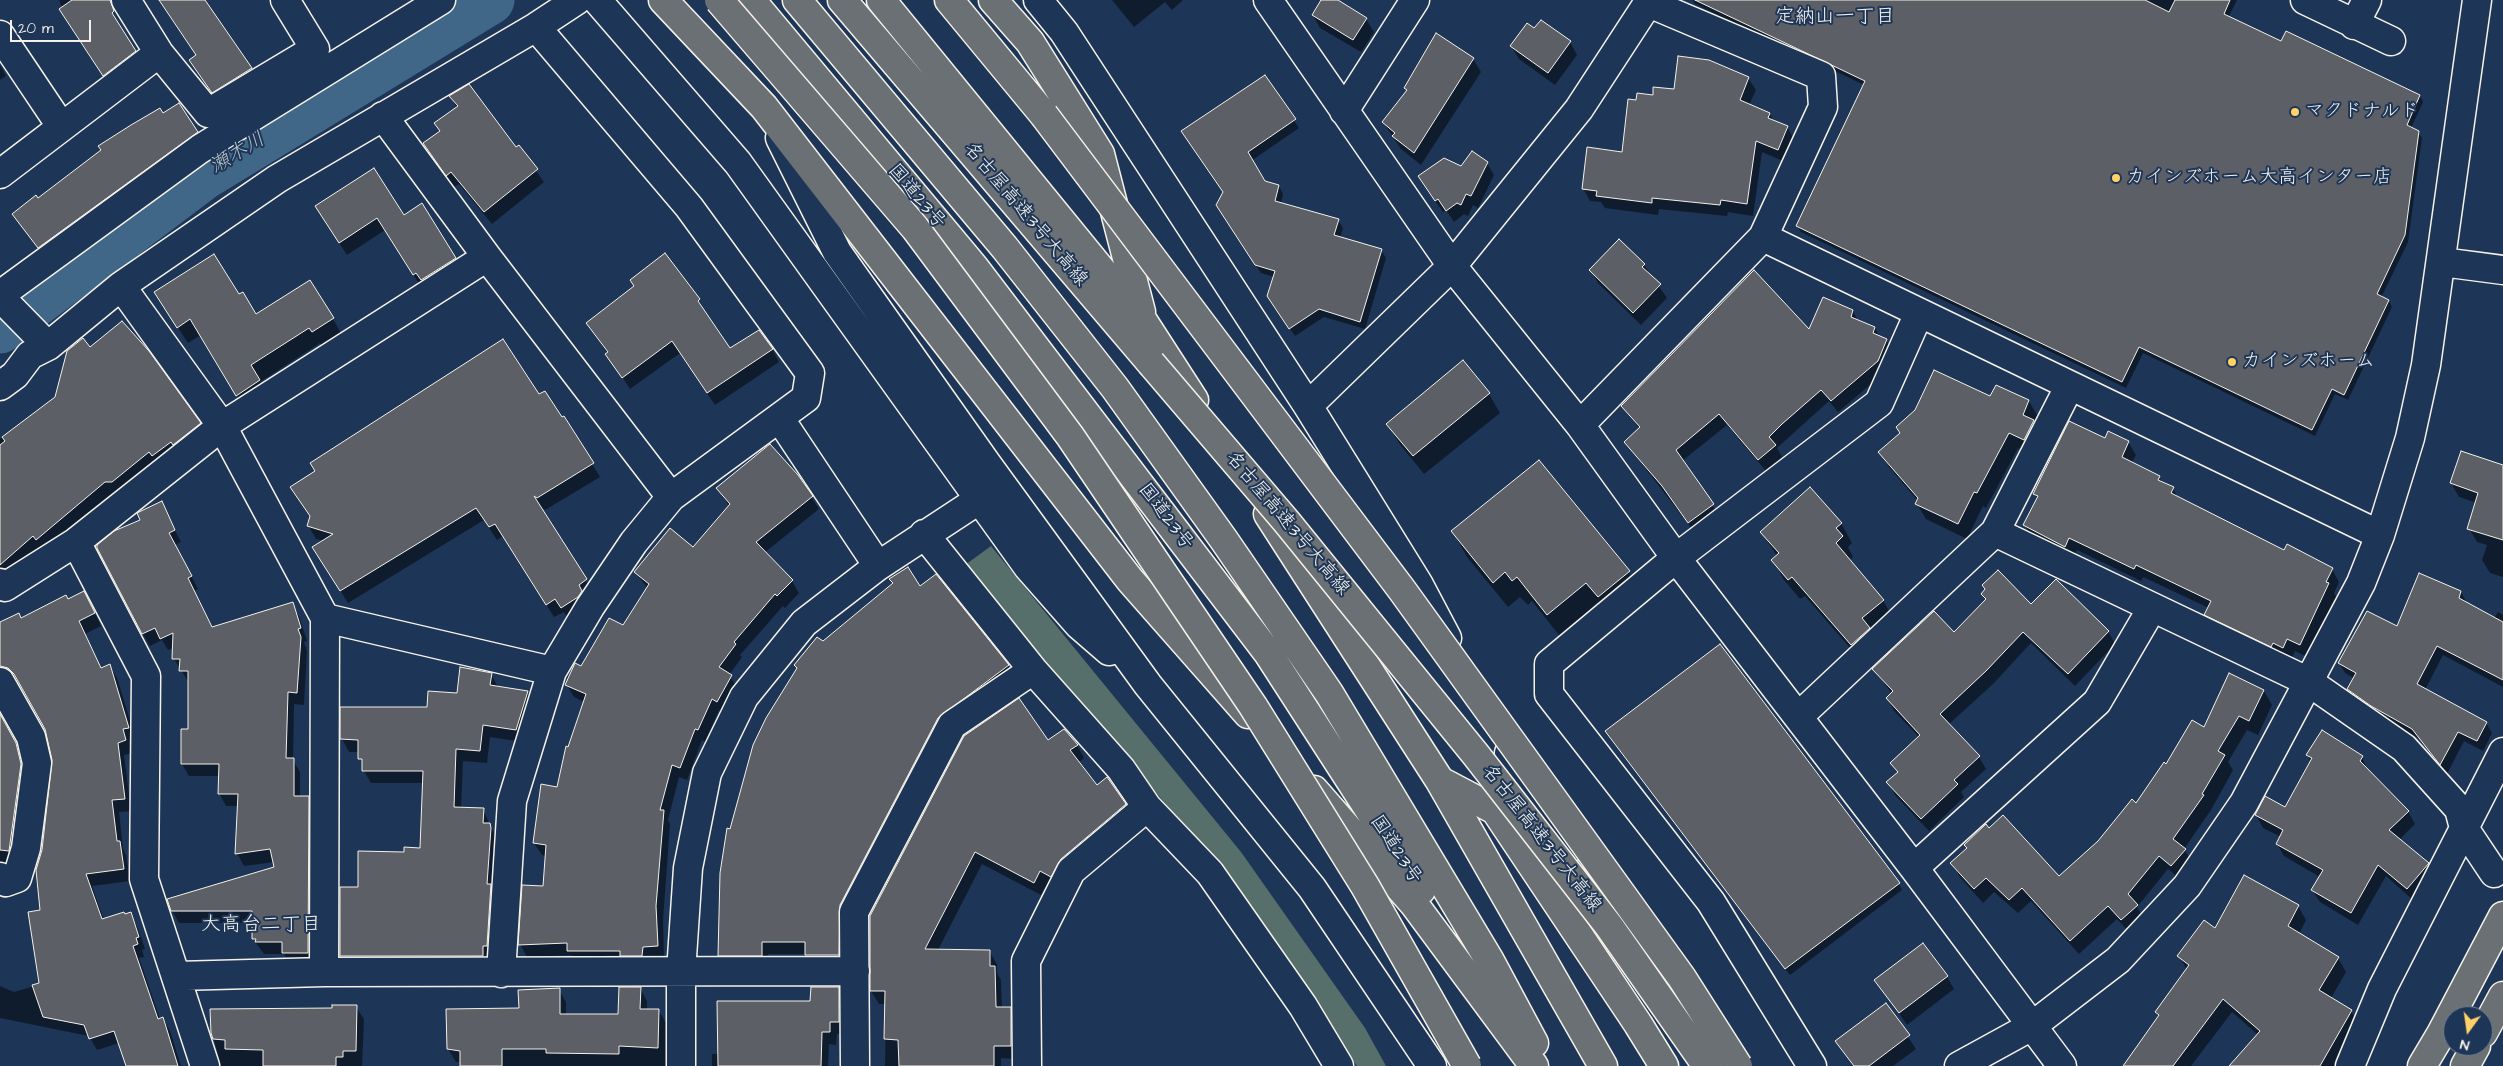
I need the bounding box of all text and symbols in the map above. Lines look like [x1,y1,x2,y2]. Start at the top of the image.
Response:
district label: 定納山一丁目 [1775,6,1895,30]
scale bar [12,10,94,42]
text: 20 m [18,18,54,39]
place label: マクドナルド [2305,101,2419,123]
marker: マクドナルド [2289,106,2301,118]
water label: 瀬木川 [206,128,270,180]
street label: 名古屋高速3号大高線 [958,138,1092,292]
street label: 国道23号 [882,160,950,234]
place label: カインズホーム大高インター店 [2126,167,2392,189]
marker: カインズホーム大高インター店 [2110,172,2122,184]
place label: カインズホーム [2242,351,2375,373]
marker: カインズホーム [2226,356,2238,368]
street label: 名古屋高速3号大高線 [1220,447,1354,601]
street label: 国道23号 [1133,479,1197,555]
street label: 名古屋高速3号大高線 [1476,761,1606,917]
street label: 国道23号 [1364,811,1426,889]
district label: 大高台二丁目 [201,914,321,938]
north arrow [2443,1006,2493,1056]
text: N [2458,1034,2471,1055]

